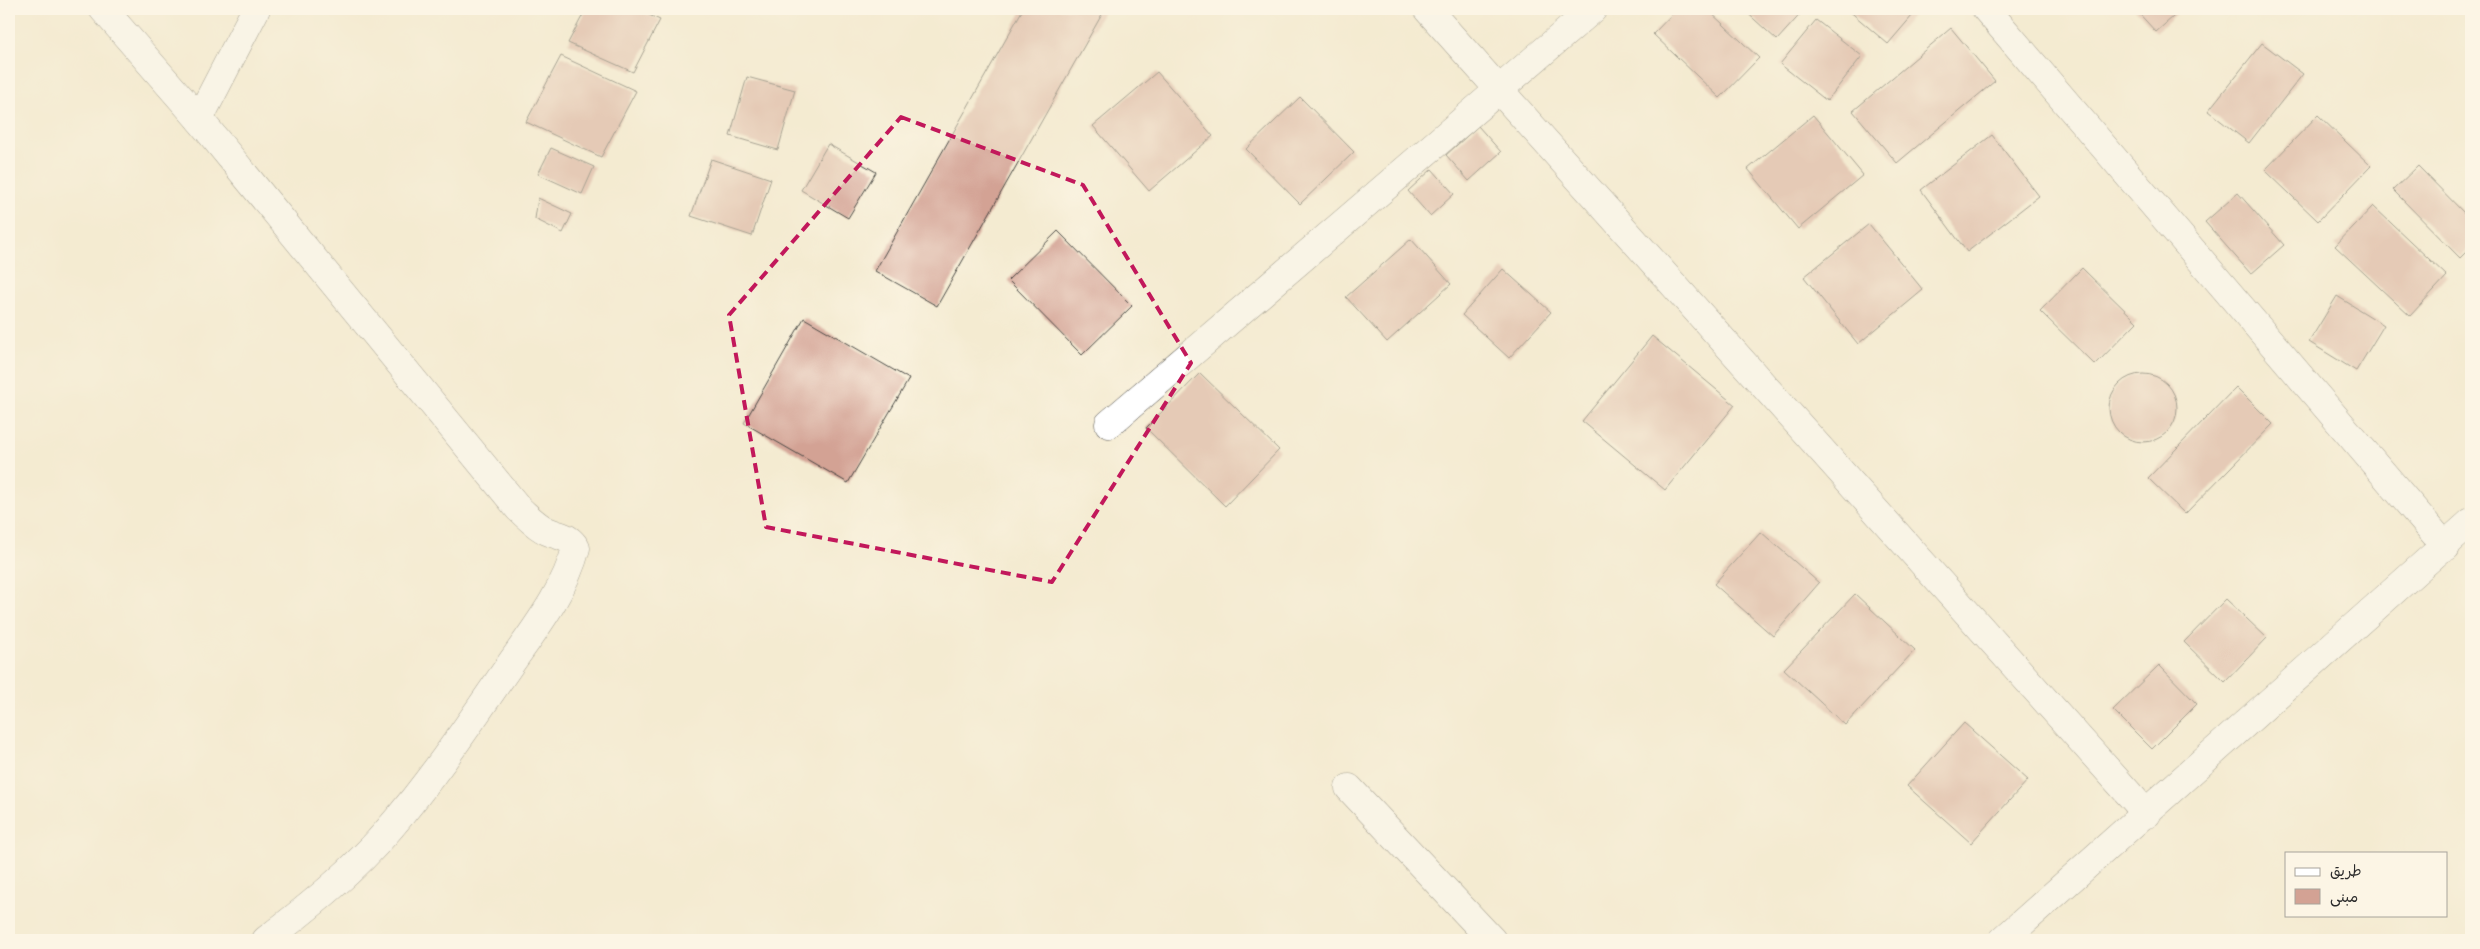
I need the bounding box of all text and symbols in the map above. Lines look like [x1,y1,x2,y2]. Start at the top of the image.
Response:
legend [2285,852,2448,916]
text: طريق [2330,862,2362,884]
text: مبنى [2330,888,2358,910]

